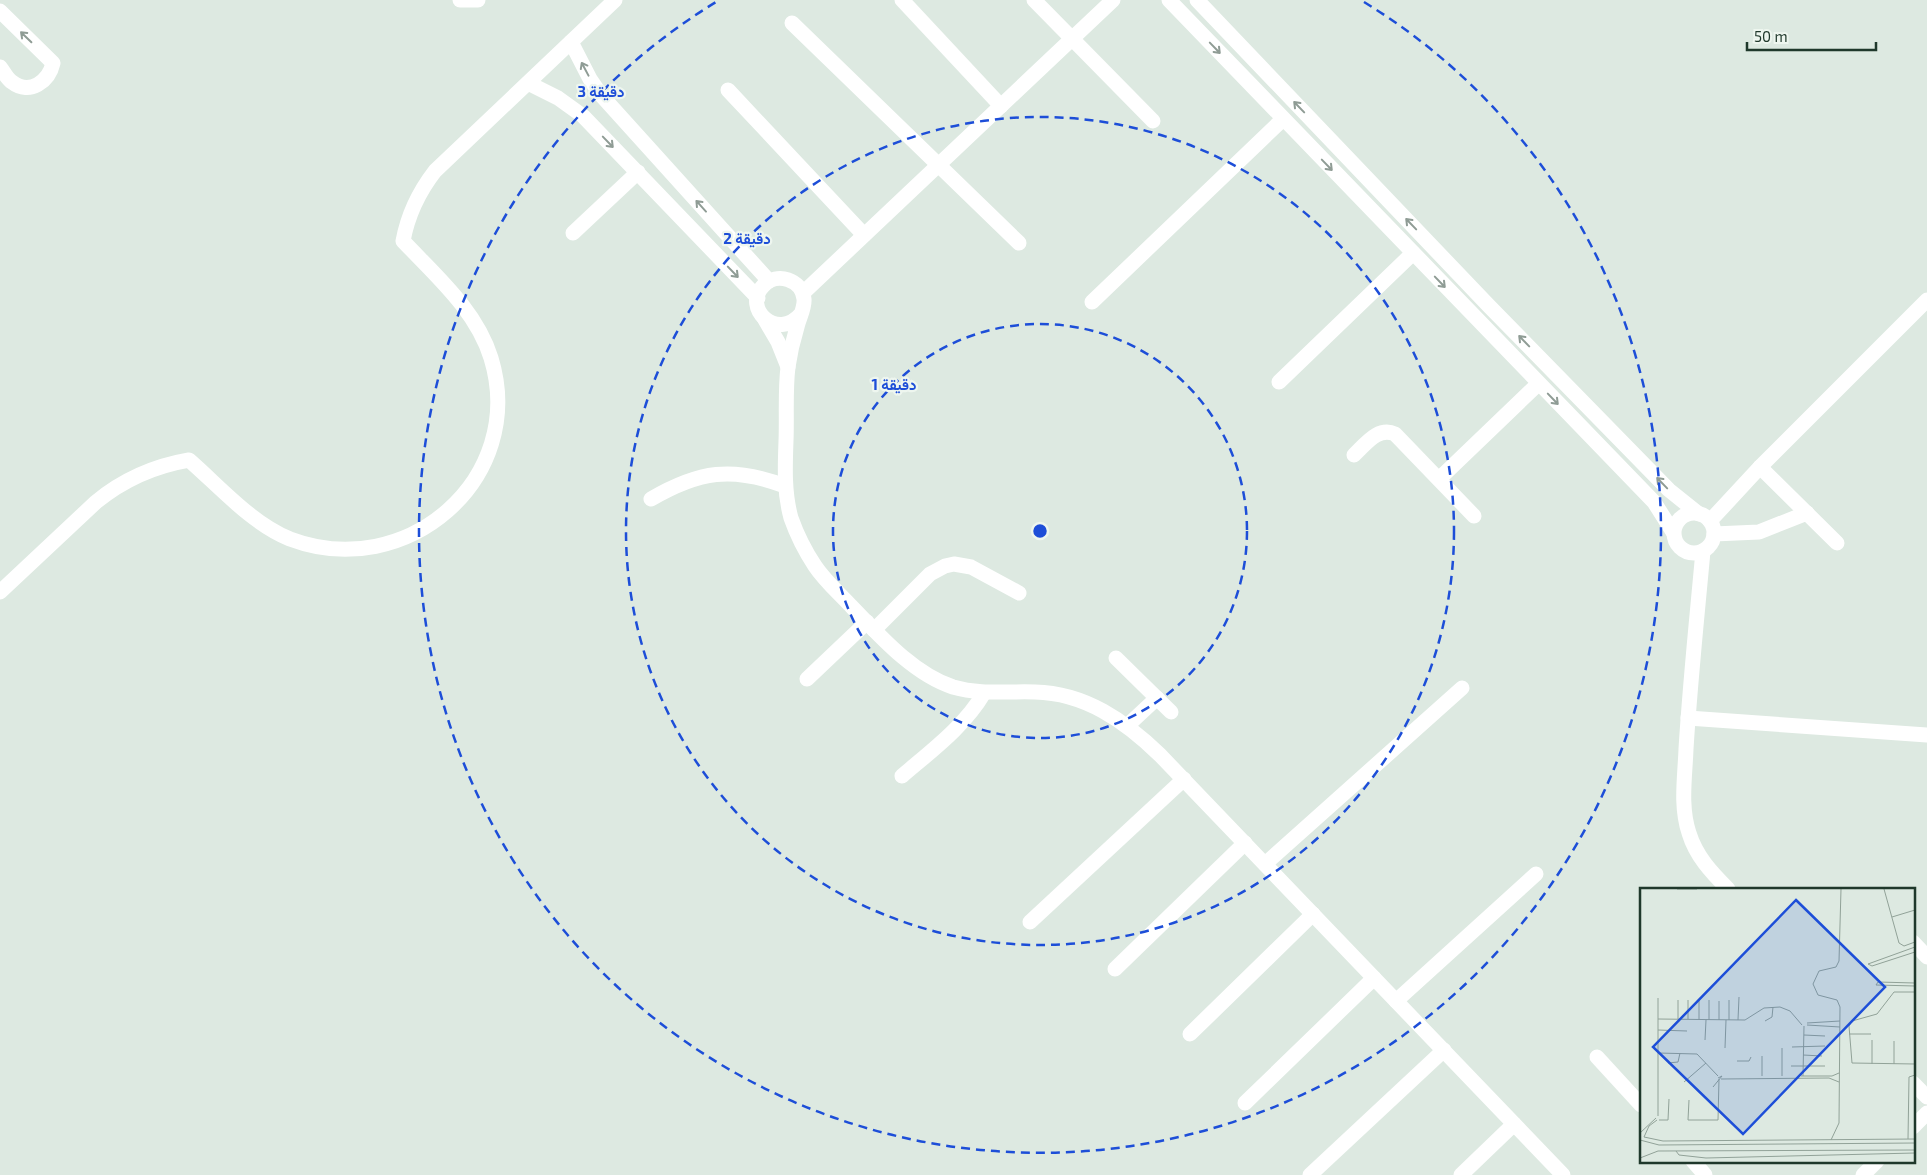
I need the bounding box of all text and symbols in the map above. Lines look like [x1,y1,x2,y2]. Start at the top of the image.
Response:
scale bar [1747,20,1876,52]
text: 50 m [1754,27,1788,45]
one-way arrow [20,31,33,43]
one-way arrow [1209,41,1221,54]
one-way arrow [580,62,589,77]
text: 3 دقيقة [577,82,625,101]
one-way arrow [1293,100,1305,113]
one-way arrow [602,136,614,148]
one-way arrow [1321,159,1333,171]
one-way arrow [695,200,707,213]
one-way arrow [1405,218,1417,230]
text: 2 دقيقة [723,229,771,248]
one-way arrow [727,266,739,279]
one-way arrow [1434,276,1446,288]
one-way arrow [1518,335,1530,347]
text: 1 دقيقة [871,375,917,394]
one-way arrow [1547,393,1559,405]
one-way arrow [1656,477,1668,489]
centre of rings [1031,522,1049,540]
inset map [1640,888,1914,1162]

